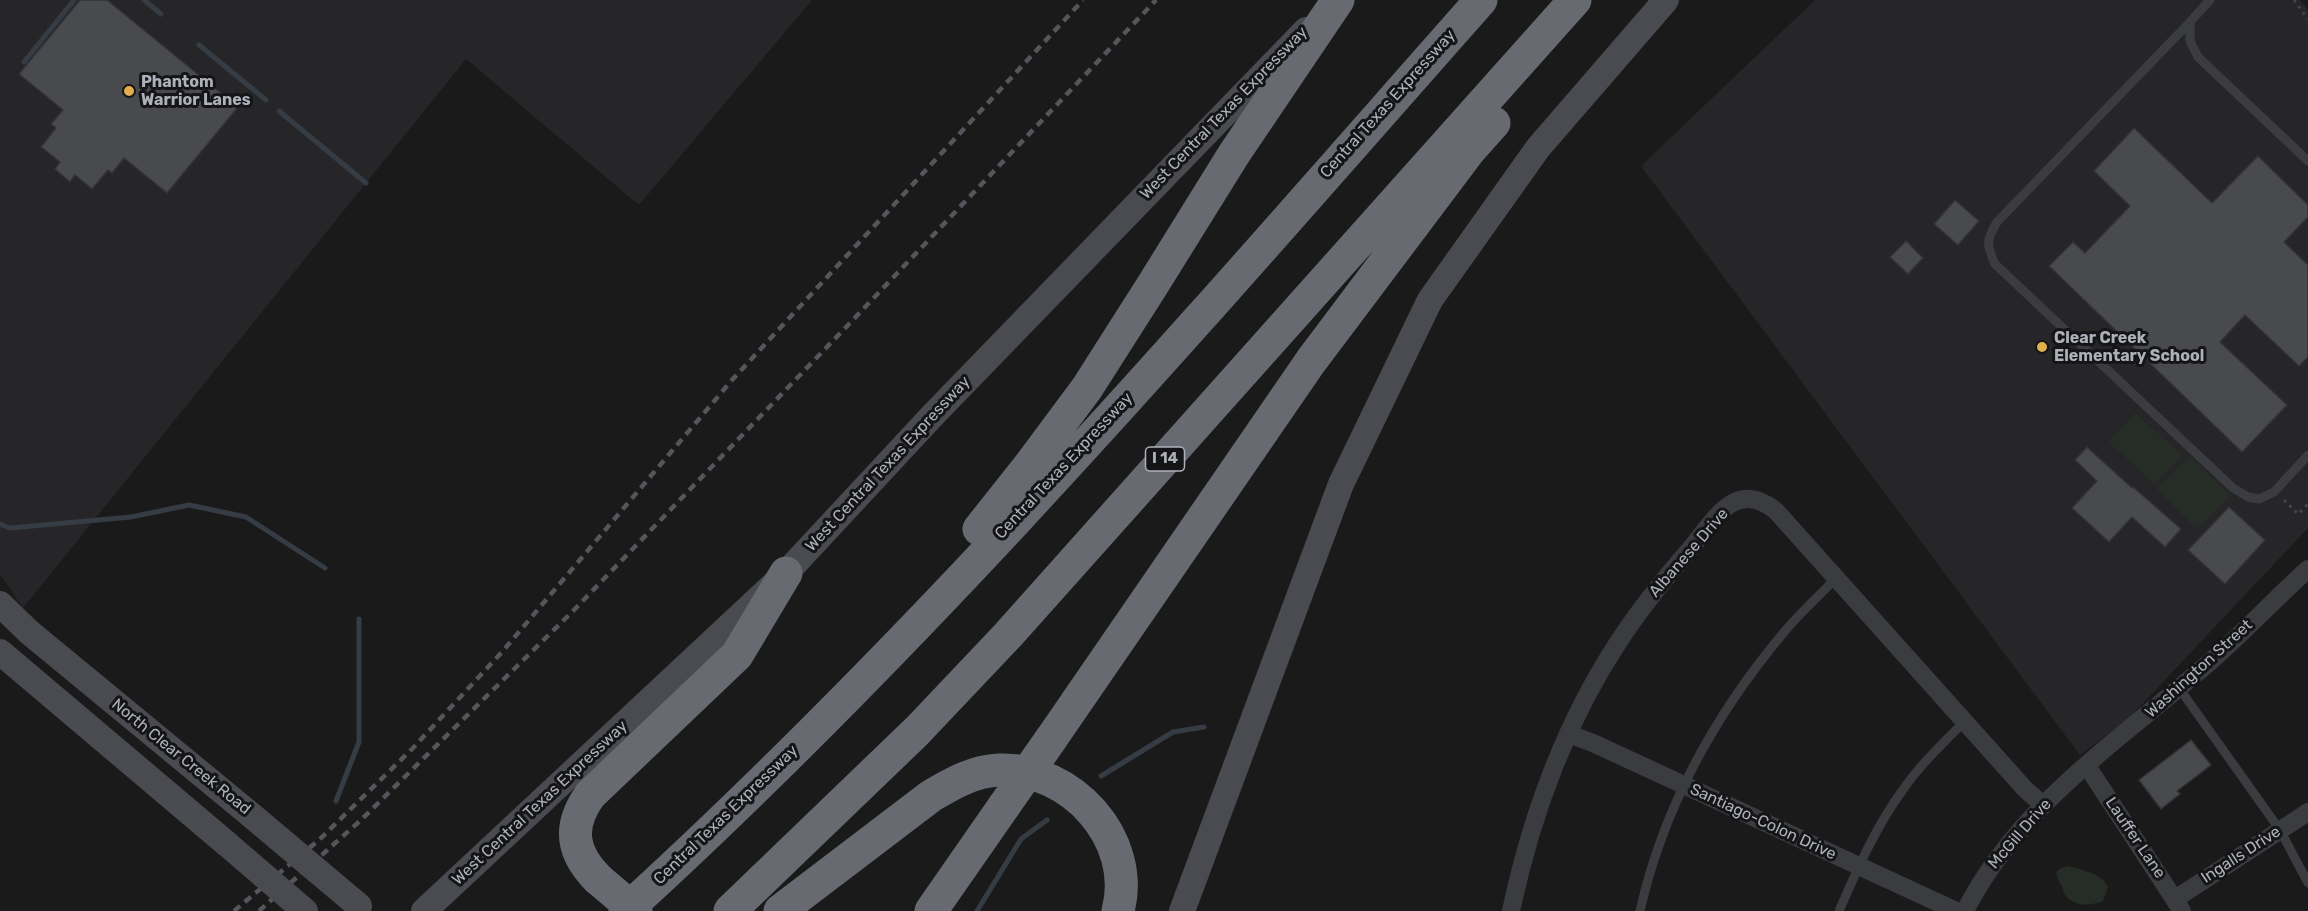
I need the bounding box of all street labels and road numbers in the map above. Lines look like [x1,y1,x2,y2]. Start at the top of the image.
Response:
street label: West Central Texas Expressway [1136,23,1312,203]
street label: Central Texas Expressway [1316,26,1460,182]
street label: West Central Texas Expressway [802,372,974,556]
street label: Central Texas Expressway [991,389,1137,543]
road number: I 14 [1146,447,1184,471]
street label: Albanese Drive [1645,505,1733,601]
street label: Washington Street [2141,616,2257,722]
street label: North Clear Creek Road [108,695,254,819]
street label: West Central Texas Expressway [448,717,632,889]
street label: Central Texas Expressway [650,741,802,889]
street label: Santiago-Colon Drive [1687,780,1839,864]
street label: Lauffer Lane [2101,794,2169,882]
street label: McGill Drive [1984,795,2056,873]
street label: Ingalls Drive [2198,822,2284,888]

